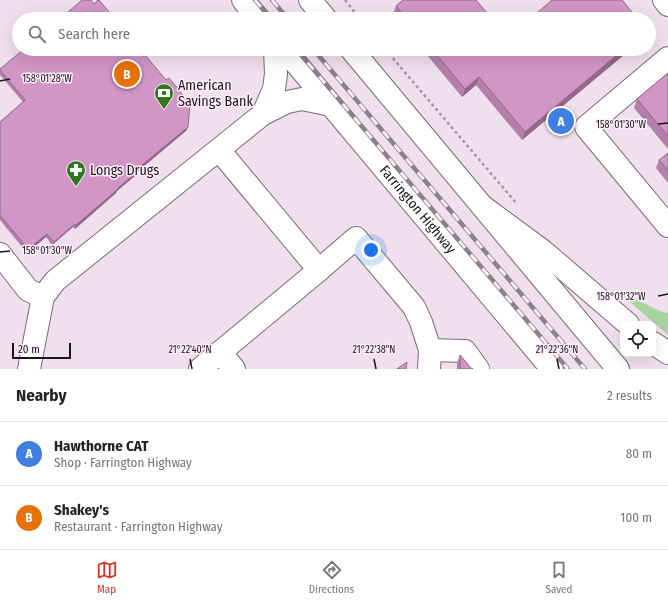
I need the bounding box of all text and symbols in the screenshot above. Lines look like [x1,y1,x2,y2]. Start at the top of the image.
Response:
search box [12,12,656,56]
icon: search [26,23,48,45]
text: Search here [58,25,130,43]
pin: B [114,59,140,89]
text: 158°01'28"W [22,73,72,85]
place label: American Savings Bank [178,77,253,110]
bank icon: American Savings Bank [153,82,175,110]
pin: A [548,106,574,136]
text: 158°01'30"W [596,119,646,131]
pharmacy icon: Longs Drugs [65,159,87,187]
place label: Longs Drugs [90,162,159,179]
street label: Farrington Highway [376,162,460,257]
your location [361,240,381,260]
text: 158°01'30"W [22,245,72,257]
text: 158°01'32"W [596,291,646,303]
map controls [620,321,656,357]
button: locate [620,321,656,357]
scale bar [12,341,71,360]
text: 20 m [18,343,40,356]
text: 21°22'40"N [168,344,212,356]
text: 21°22'38"N [353,344,395,356]
text: 21°22'36"N [536,344,578,356]
text: Nearby [16,385,67,406]
text: 2 results [607,388,652,403]
text: Hawthorne CAT [54,437,149,455]
text: A [25,446,33,461]
text: 80 m [626,446,652,461]
text: Shop · Farrington Highway [54,455,192,470]
text: Shakey's [54,501,109,519]
text: B [25,510,33,525]
text: 100 m [620,510,652,525]
text: Restaurant · Farrington Highway [54,519,223,534]
tab: Map [96,559,118,596]
tab: Directions [309,559,354,596]
tab: Saved [546,559,572,596]

